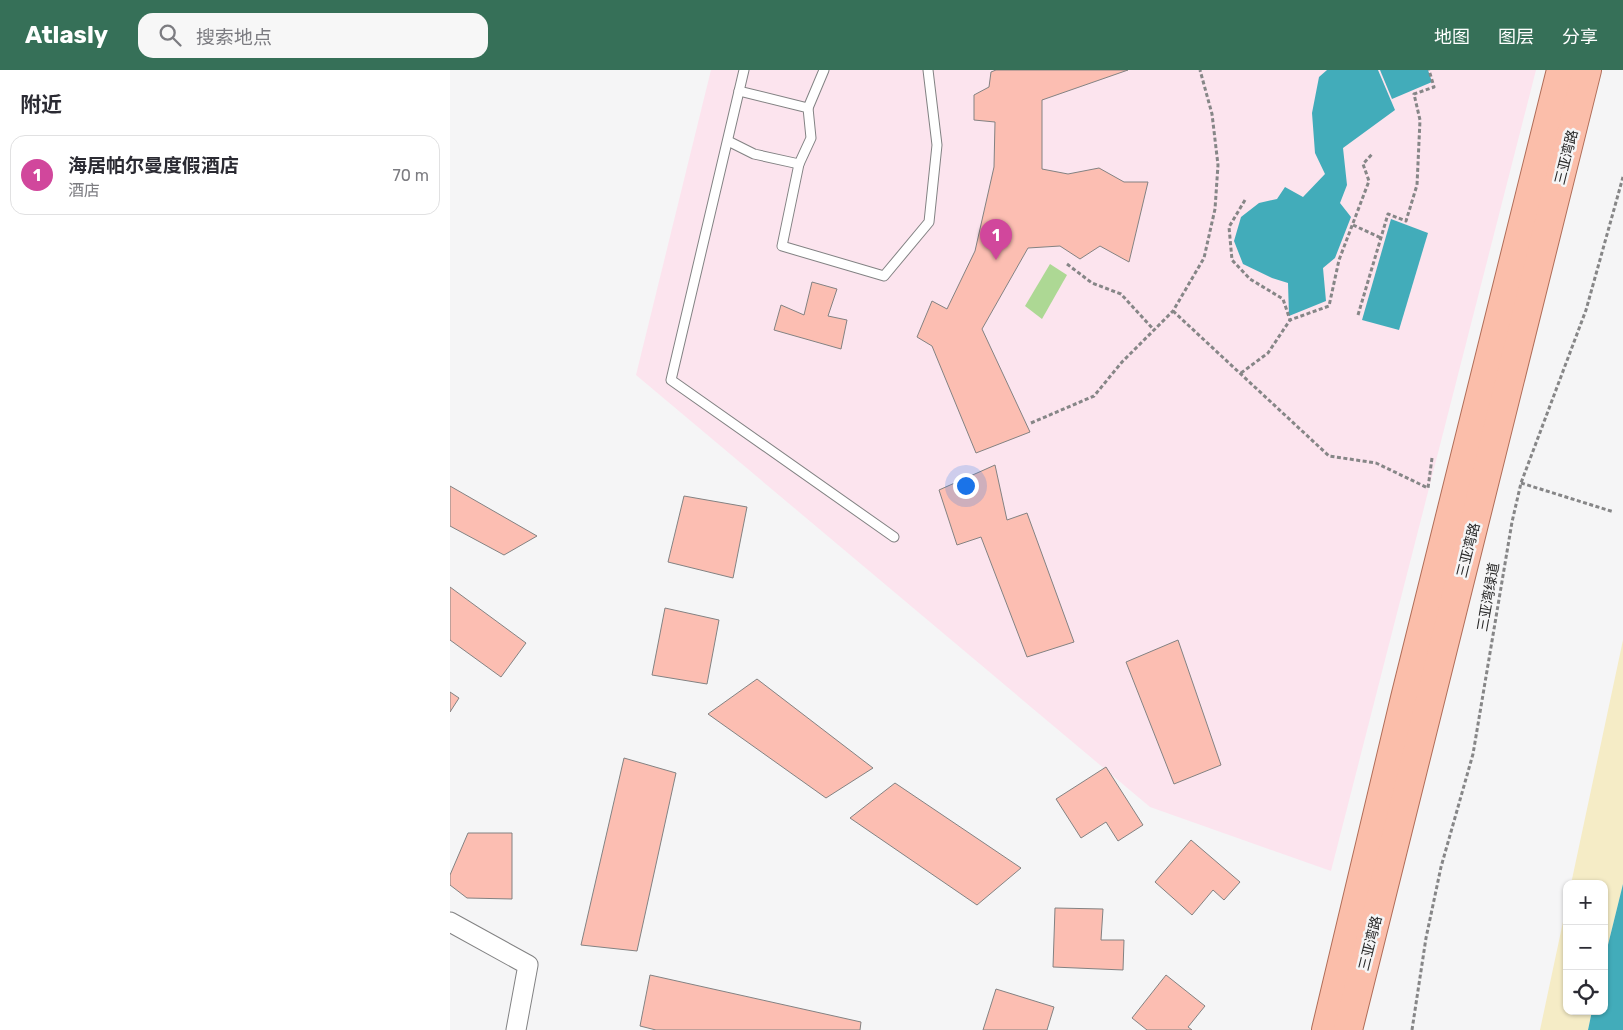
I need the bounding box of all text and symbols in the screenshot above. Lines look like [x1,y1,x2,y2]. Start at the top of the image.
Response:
search box [138,13,488,58]
text: Atlasly [25,21,108,49]
icon: search [156,21,184,49]
text: 搜索地点 [196,26,272,49]
text: 地图 [1434,26,1470,48]
text: 图层 [1498,26,1534,48]
text: 分享 [1562,26,1598,48]
text: 附近 [20,92,62,117]
street label: 三亚湾路 [1551,128,1582,186]
text: 海居帕尔曼度假酒店 [68,154,239,177]
text: 1 [33,166,41,185]
text: 70 m [392,166,429,185]
text: 酒店 [68,181,100,200]
pin: 1 [980,219,1012,260]
your location [953,473,979,499]
street label: 三亚湾路 [1453,521,1484,579]
street label: 三亚湾绿道 [1474,561,1503,633]
map controls [1563,880,1608,1015]
button: + [1563,880,1608,925]
street label: 三亚湾路 [1355,914,1386,972]
button: − [1563,925,1608,970]
button: locate [1563,970,1608,1015]

